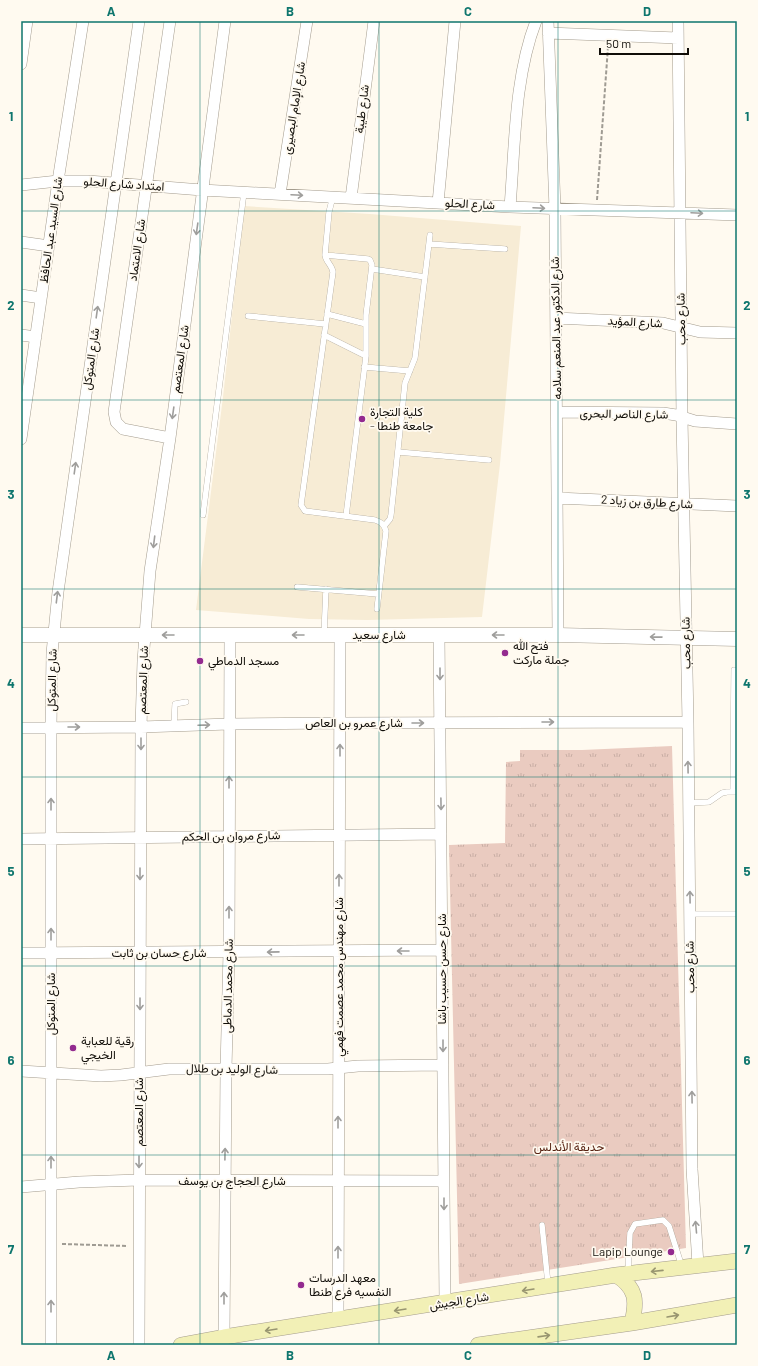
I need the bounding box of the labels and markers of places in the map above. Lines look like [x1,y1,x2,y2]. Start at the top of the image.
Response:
place label: كلية التجارة - جامعة طنطا [370,404,433,433]
marker: كلية التجارة - جامعة طنطا [357,414,367,424]
place label: فتح الله جملة ماركت [513,638,569,668]
marker: فتح الله جملة ماركت [500,648,510,658]
place label: مسجد الدماطي [208,653,279,671]
marker: مسجد الدماطي [195,656,205,666]
place label: رقية للعباية الخيجي [81,1033,134,1065]
marker: رقية للعباية الخيجي [68,1043,78,1053]
place label: Lapip Lounge [592,1244,663,1258]
marker: Lapip Lounge [666,1247,676,1257]
place label: معهد الدرسات النفسيه فرع طنطا [309,1270,391,1301]
marker: معهد الدرسات النفسيه فرع طنطا [296,1280,306,1290]

